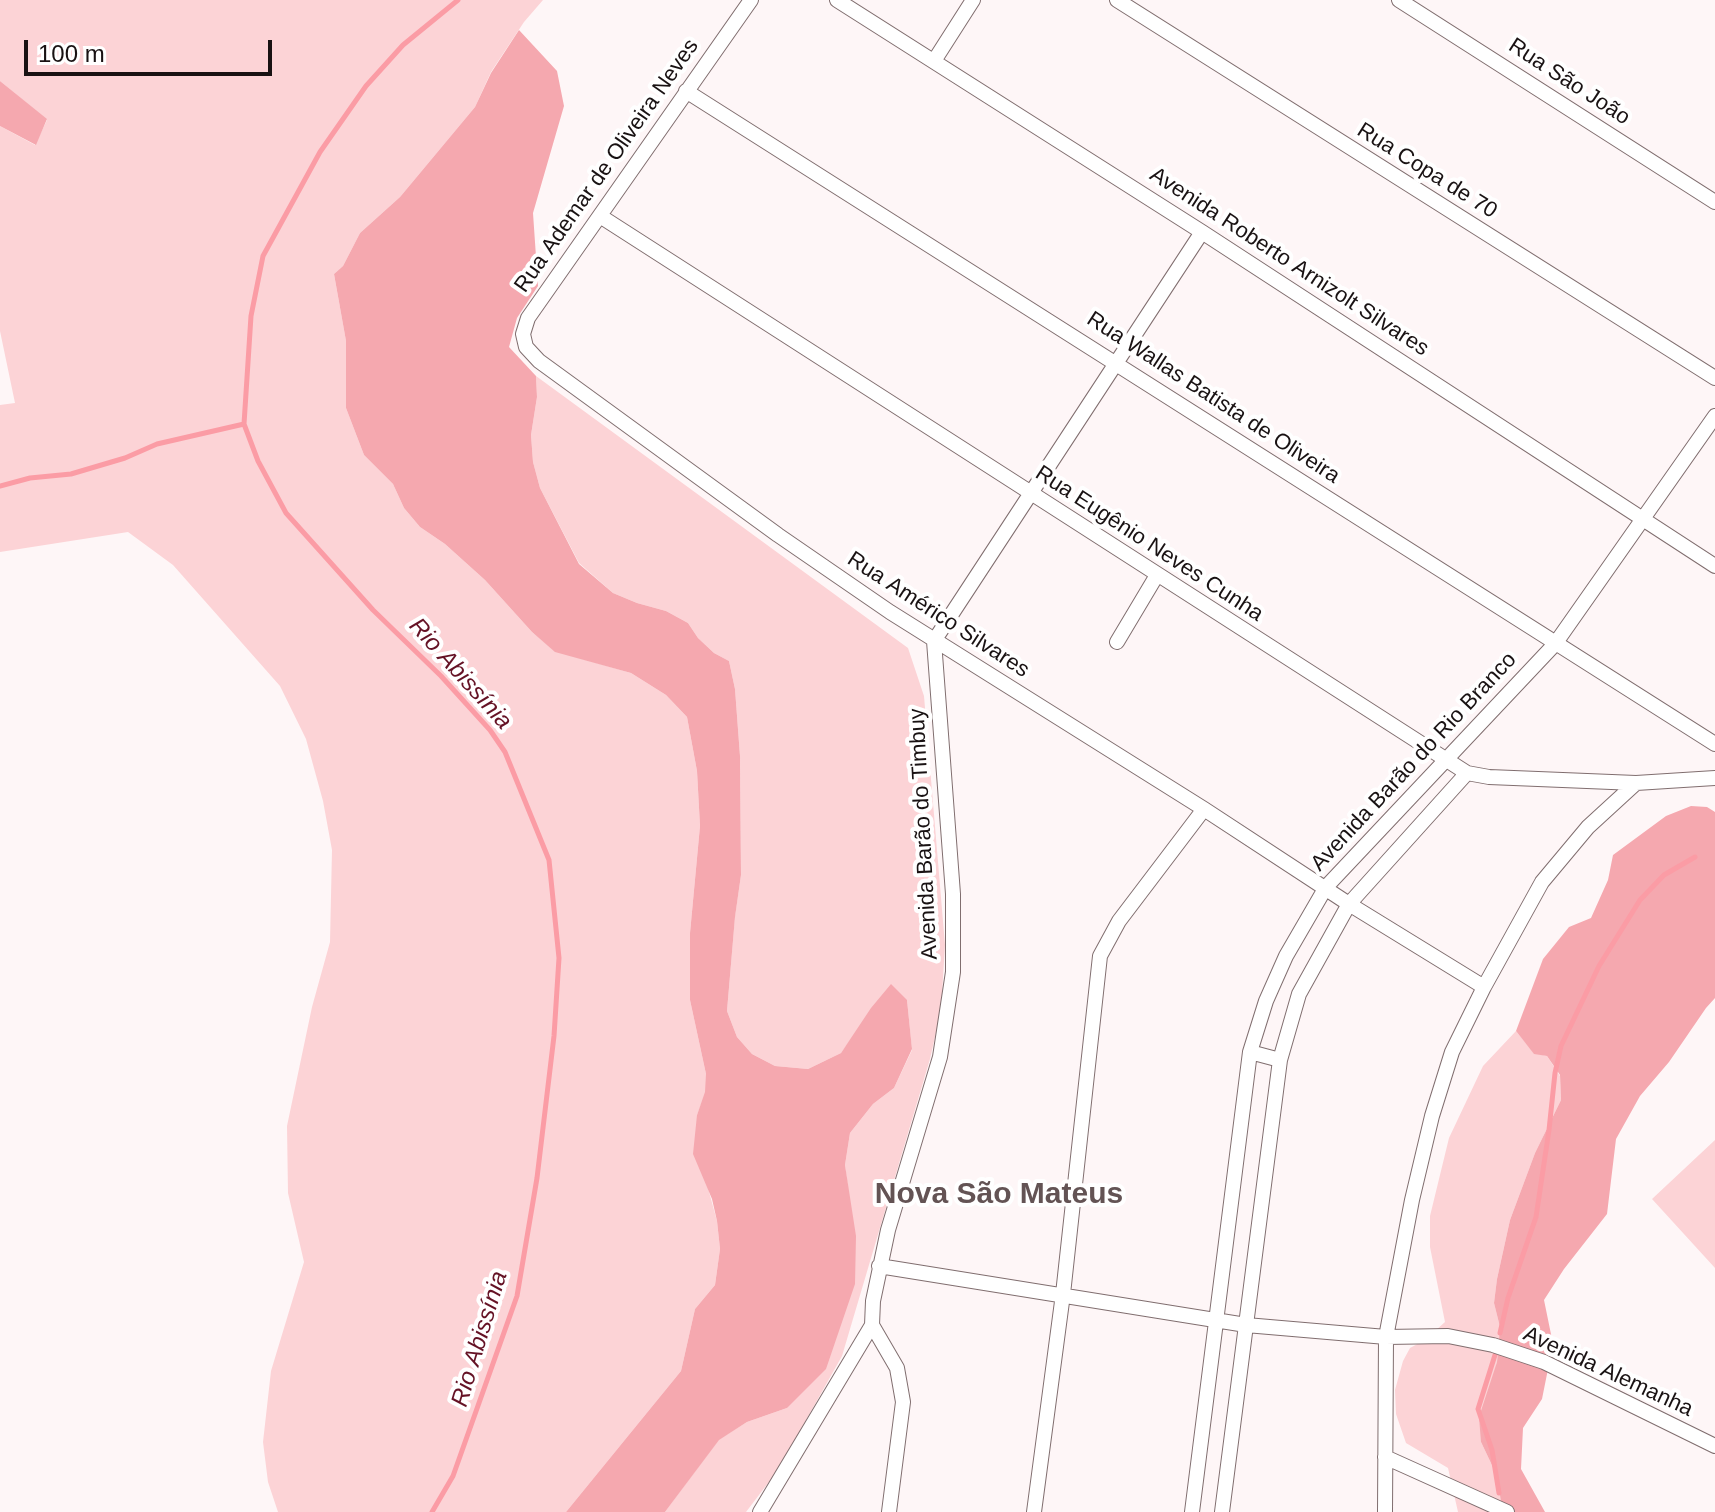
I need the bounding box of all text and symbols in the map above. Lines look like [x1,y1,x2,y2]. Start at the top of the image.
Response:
scale bar [28,24,276,74]
street label: Rua São João [1503,33,1635,131]
street label: Rua Ademar de Oliveira Neves [509,34,705,298]
text: 100 m [38,40,105,67]
street label: Rua Copa de 70 [1352,117,1502,225]
street label: Avenida Roberto Arnizolt Silvares [1145,162,1433,362]
street label: Rua Wallas Batista de Oliveira [1082,306,1344,490]
street label: Rua Eugênio Neves Cunha [1030,460,1268,628]
street label: Rua Américo Silvares [842,546,1034,684]
water label: Rio Abissínia [402,612,518,736]
street label: Avenida Barão do Rio Branco [1306,647,1522,877]
street label: Avenida Barão do Timbuy [904,708,944,960]
district label: Nova São Mateus [875,1177,1123,1213]
water label: Rio Abissínia [446,1268,514,1410]
street label: Avenida Alemanha [1519,1321,1697,1423]

